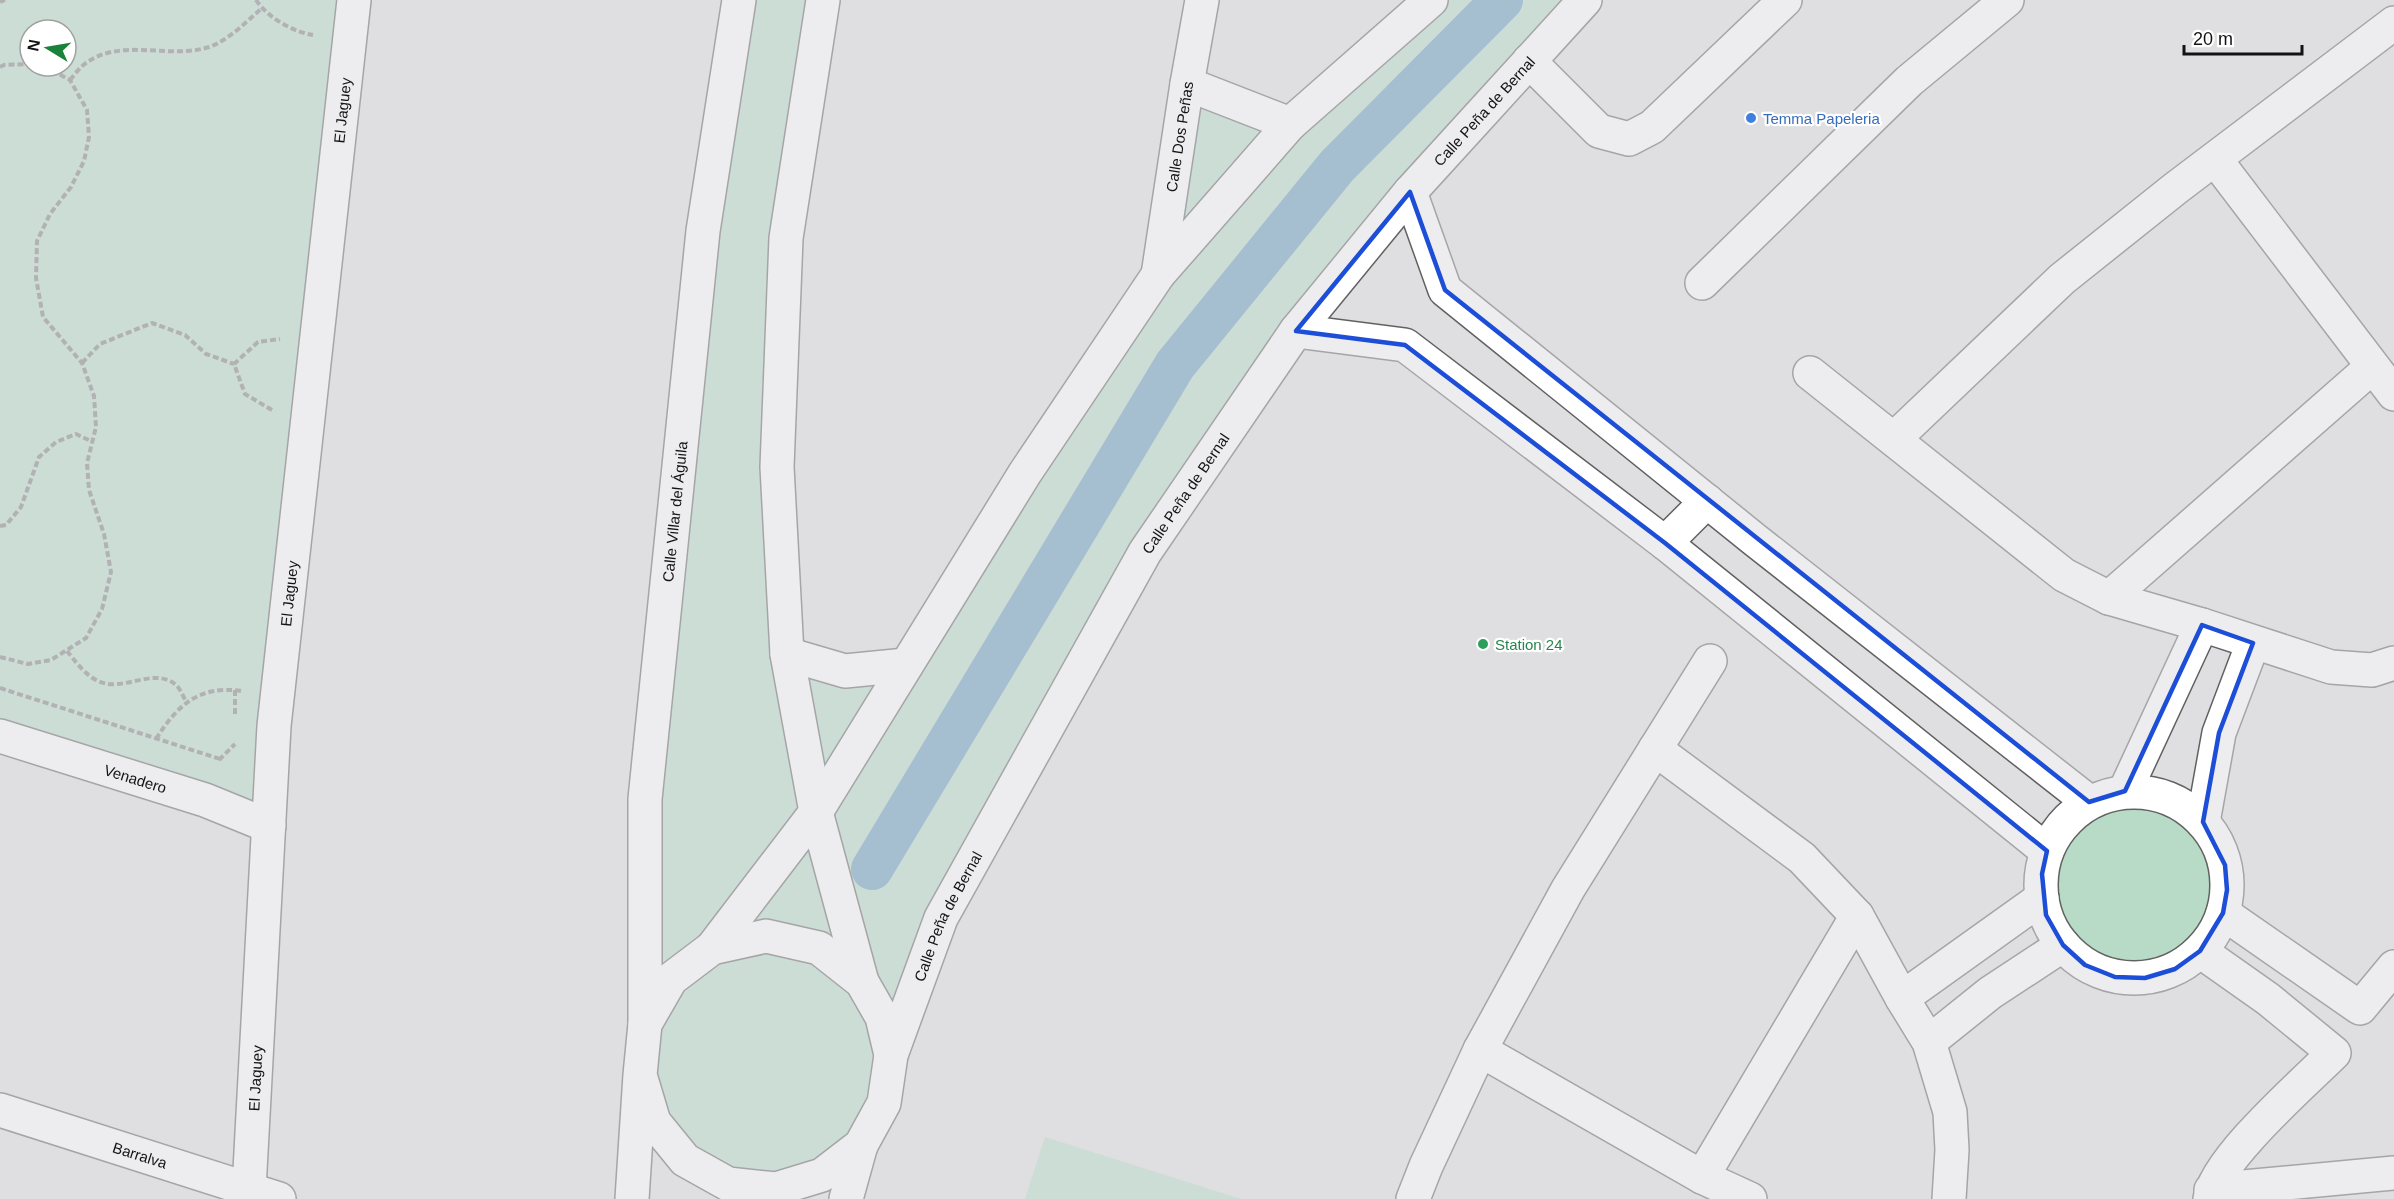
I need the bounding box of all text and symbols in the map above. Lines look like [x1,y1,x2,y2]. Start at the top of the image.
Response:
north arrow [18,18,78,78]
scale bar [2184,18,2302,56]
text: 20 m [2193,29,2233,49]
text: N [24,38,43,53]
street label: Calle Peña de Bernal [1430,53,1538,169]
street label: El Jaguey [330,76,354,144]
street label: Calle Dos Peñas [1162,80,1196,193]
place label: Temma Papeleria [1763,110,1880,127]
marker: Temma Papeleria [1744,111,1758,125]
street label: Calle Peña de Bernal [1138,430,1232,557]
street label: Calle Villar del Águila [659,440,690,583]
street label: El Jaguey [277,559,301,627]
place label: Station 24 [1495,636,1563,653]
marker: Station 24 [1476,637,1490,651]
street label: Venadero [102,761,169,796]
street label: Calle Peña de Bernal [910,848,985,984]
street label: El Jaguey [245,1044,265,1112]
street label: Barralva [111,1138,170,1171]

